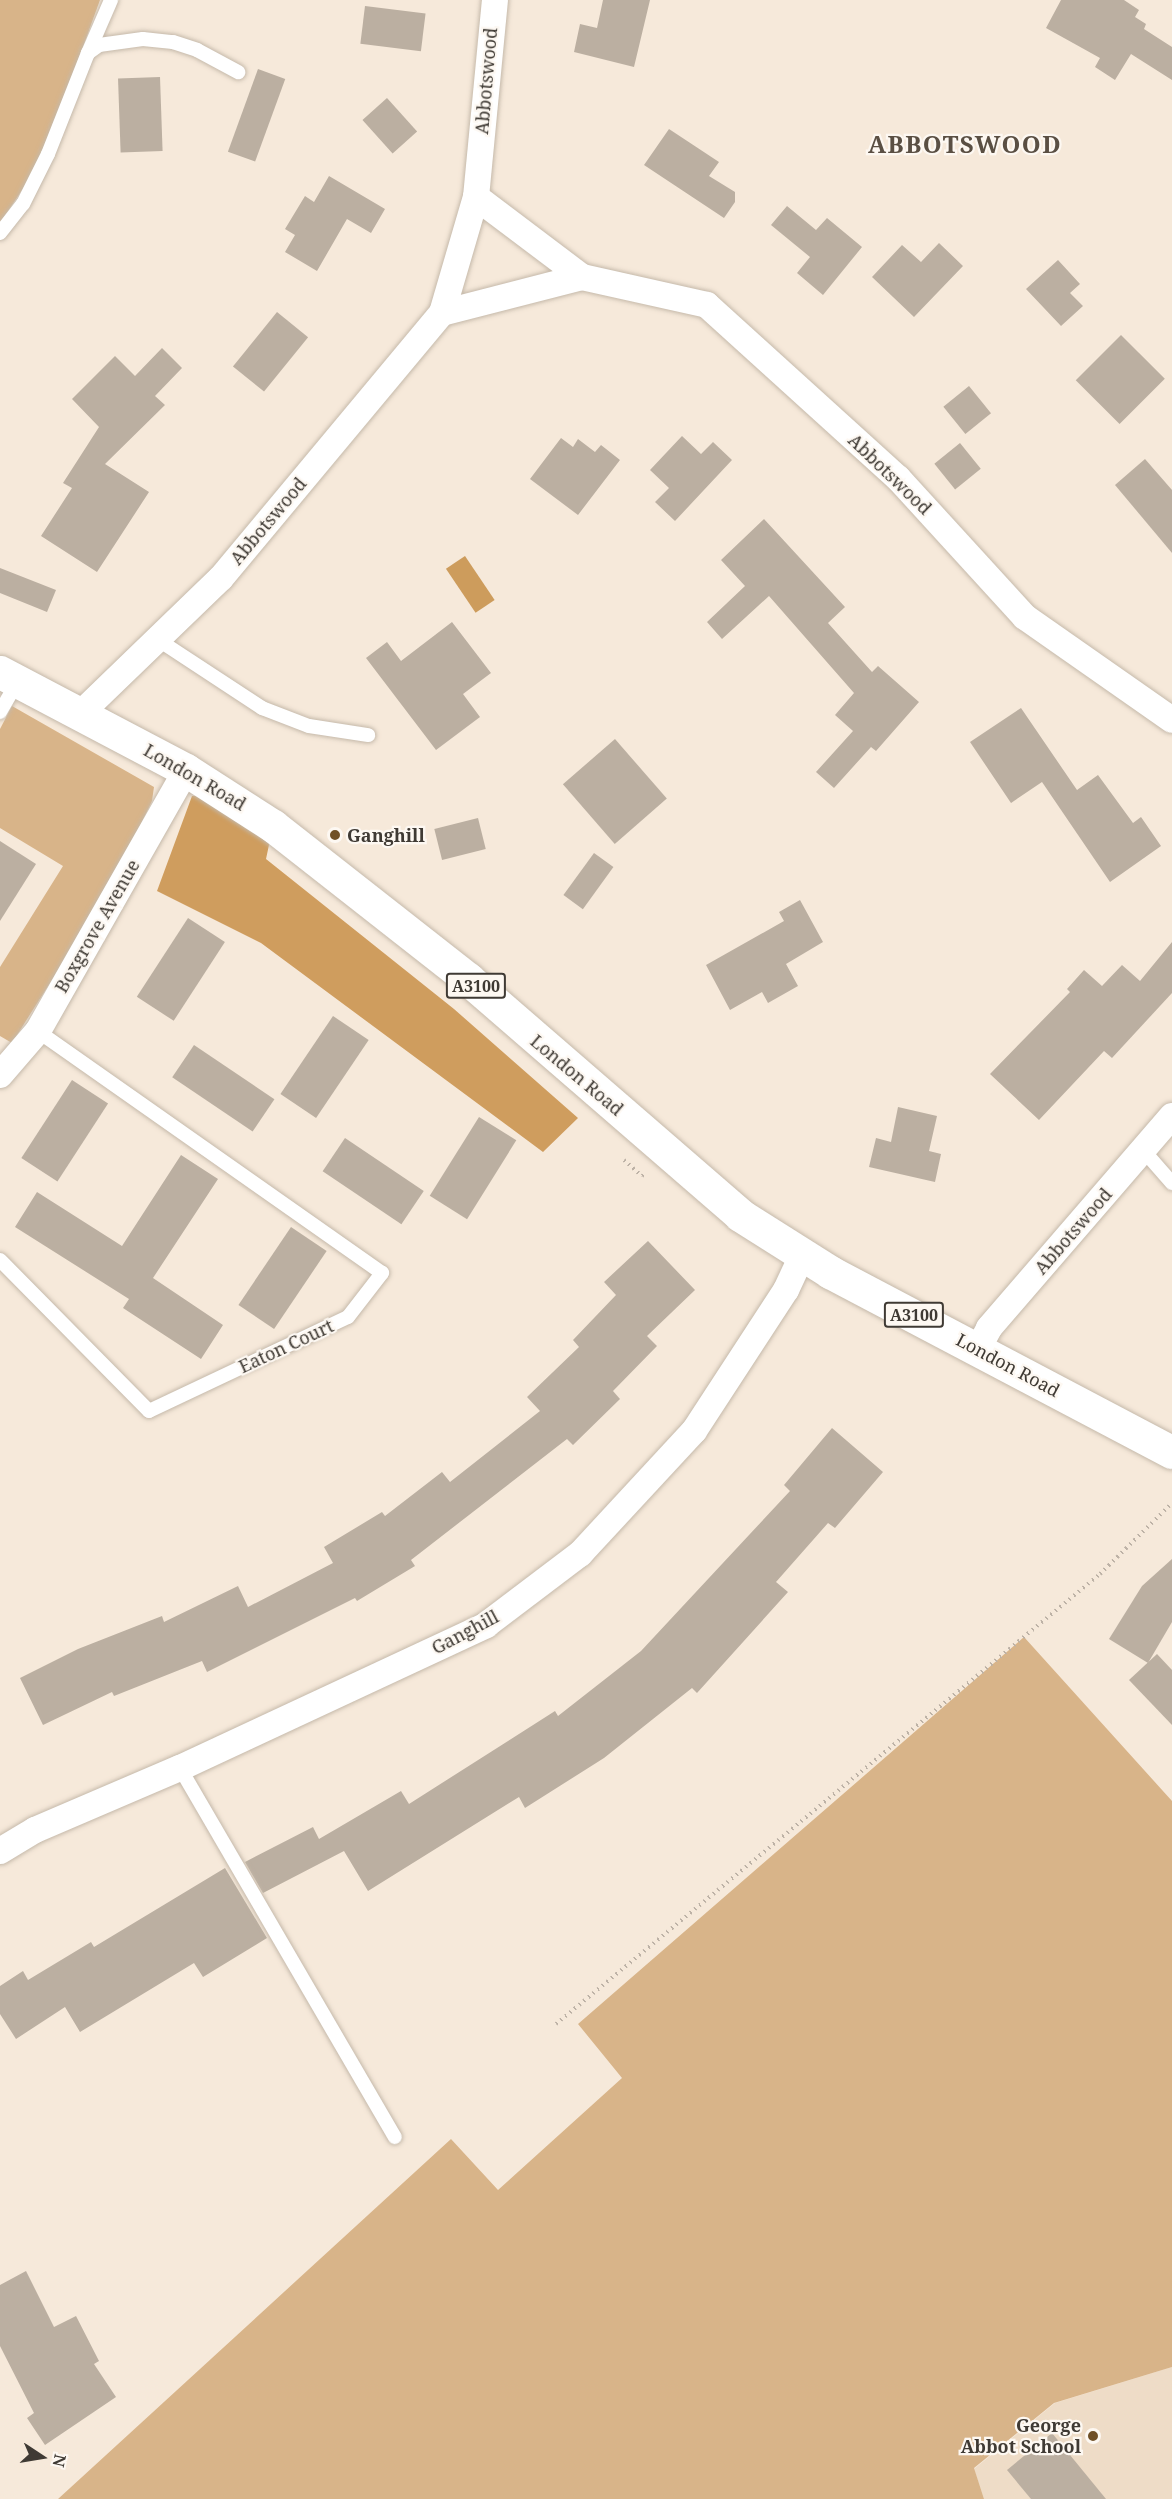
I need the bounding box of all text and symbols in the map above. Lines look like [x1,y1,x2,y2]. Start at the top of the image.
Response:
street label: Abbotswood [471,27,501,135]
district label: ABBOTSWOOD [868,130,1062,158]
street label: Abbotswood [844,429,936,519]
street label: Abbotswood [225,473,311,569]
street label: London Road [140,739,250,815]
place label: Ganghill [347,824,425,846]
marker: Ganghill [328,828,342,842]
street label: Boxgrove Avenue [50,856,144,996]
road number: A3100 [444,973,508,999]
street label: London Road [526,1030,628,1120]
street label: Abbotswood [1030,1184,1116,1278]
road number: A3100 [882,1302,946,1328]
street label: Eaton Court [235,1315,337,1377]
street label: London Road [952,1329,1064,1401]
street label: Ganghill [428,1605,502,1659]
place label: George Abbot School [961,2415,1081,2458]
north arrow [12,2427,72,2487]
marker: George Abbot School [1086,2429,1100,2443]
text: N [48,2452,72,2469]

